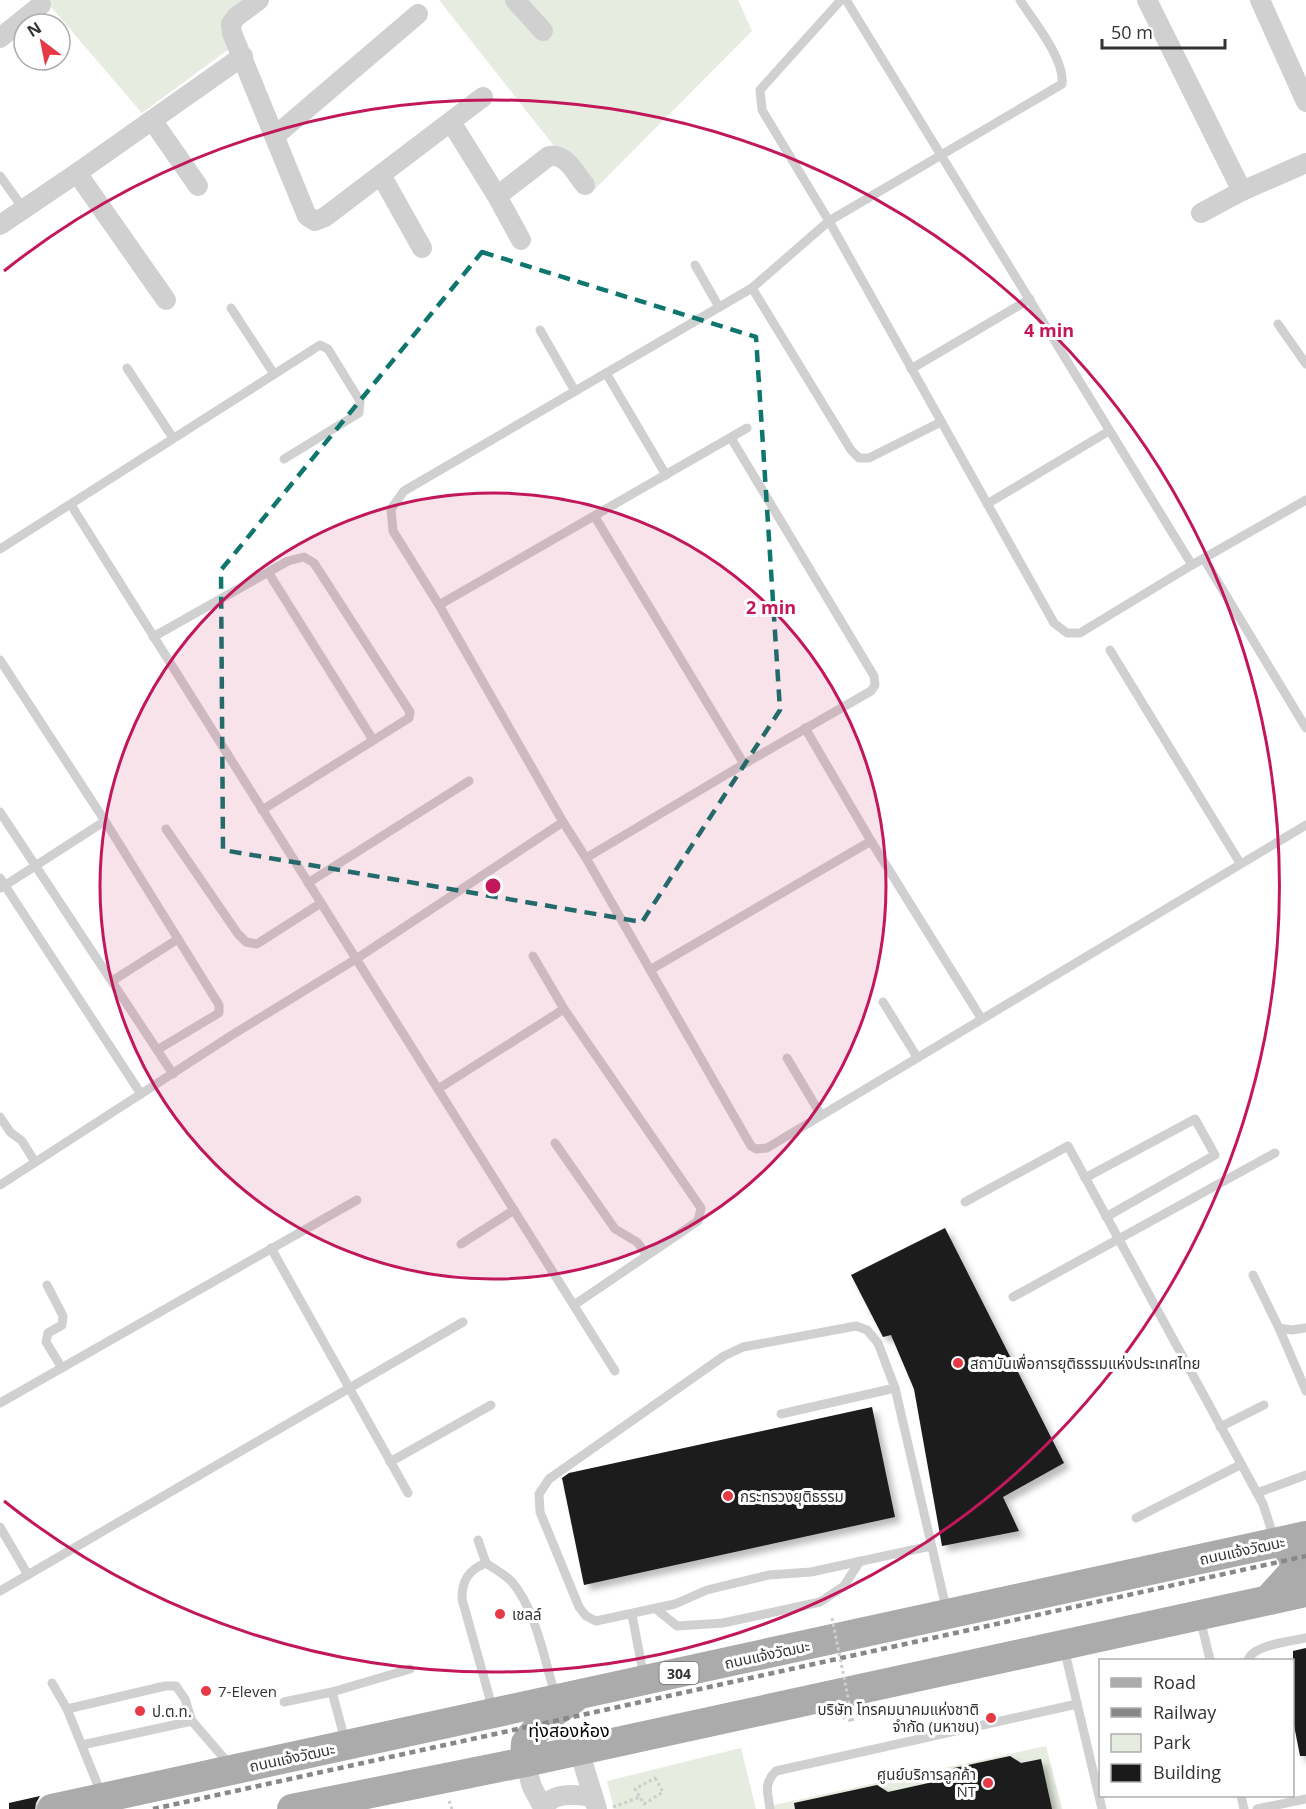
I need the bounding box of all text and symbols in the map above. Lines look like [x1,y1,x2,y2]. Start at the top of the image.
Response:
north arrow [12,12,72,72]
scale bar [1102,12,1225,50]
text: N [23,17,45,42]
text: 50 m [1111,20,1153,44]
text: 4 min [1024,318,1074,342]
text: 2 min [746,595,796,619]
centre of rings [483,876,503,896]
place label: สถาบันเพื่อการยุติธรรมแห่งประเทศไทย [970,1353,1200,1373]
marker: สถาบันเพื่อการยุติธรรมแห่งประเทศไทย [951,1356,965,1370]
place label: กระทรวงยุติธรรม [740,1486,844,1506]
marker: กระทรวงยุติธรรม [721,1489,735,1503]
street label: ถนนแจ้งวัฒนะ [1198,1531,1286,1569]
place label: เชลล์ [512,1604,542,1624]
marker: เชลล์ [493,1607,507,1621]
street label: ถนนแจ้งวัฒนะ [723,1635,811,1673]
legend [1099,1659,1294,1797]
road number: 304 [660,1662,698,1684]
text: Road [1153,1670,1196,1694]
place label: 7-Eleven [218,1681,277,1701]
marker: 7-Eleven [199,1684,213,1698]
place label: บริษัท โทรคมนาคมแห่งชาติ จำกัด (มหาชน) [818,1699,979,1736]
text: Railway [1153,1700,1217,1724]
place label: ป.ต.ท. [152,1701,192,1721]
marker: ป.ต.ท. [133,1704,147,1718]
marker: บริษัท โทรคมนาคมแห่งชาติ จำกัด (มหาชน) [984,1711,998,1725]
district label: ทุ่งสองห้อง [528,1718,610,1742]
text: Park [1153,1730,1191,1754]
street label: ถนนแจ้งวัฒนะ [248,1738,336,1776]
text: Building [1153,1760,1221,1784]
place label: ศูนย์บริการลูกค้า NT [877,1764,977,1801]
marker: ศูนย์บริการลูกค้า NT [981,1776,995,1790]

